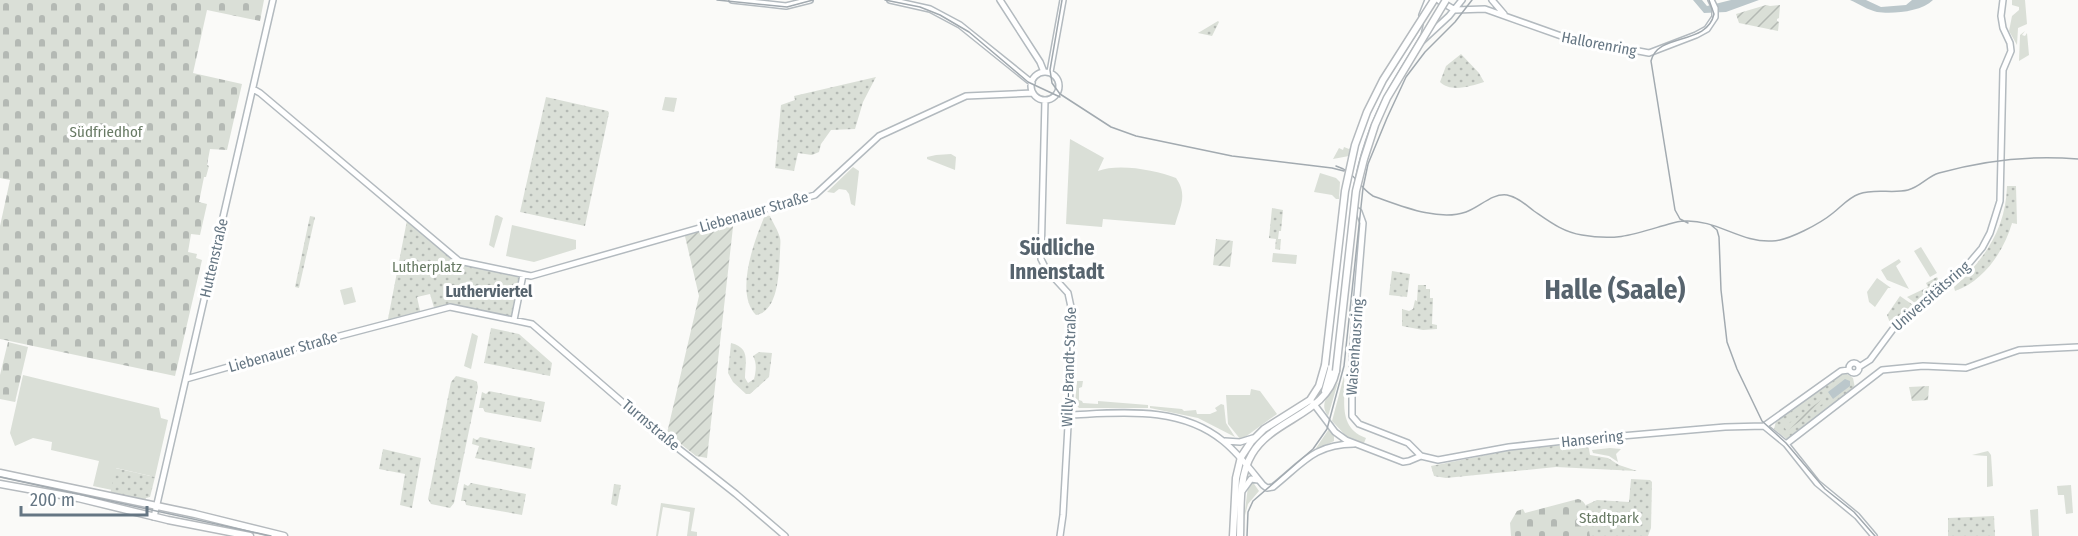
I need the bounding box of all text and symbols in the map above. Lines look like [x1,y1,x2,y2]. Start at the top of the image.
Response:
street label: Hallorenring [1560,28,1638,60]
park label: Südfriedhof [70,123,144,141]
street label: Liebenauer Straße [697,188,811,236]
street label: Huttenstraße [196,217,232,299]
district label: Südliche Innenstadt [1010,235,1105,285]
street label: Universitätsring [1888,257,1974,335]
park label: Lutherplatz [392,258,462,276]
district label: Halle (Saale) [1545,274,1685,306]
district label: Lutherviertel [446,282,533,301]
street label: Waisenhausring [1343,298,1367,396]
street label: Willy-Brandt-Straße [1058,307,1080,427]
street label: Liebenauer Straße [226,328,340,376]
street label: Turmstraße [618,396,684,454]
street label: Hansering [1560,427,1624,451]
scale bar [21,479,147,517]
text: 200 m [30,489,75,511]
park label: Stadtpark [1579,509,1639,527]

